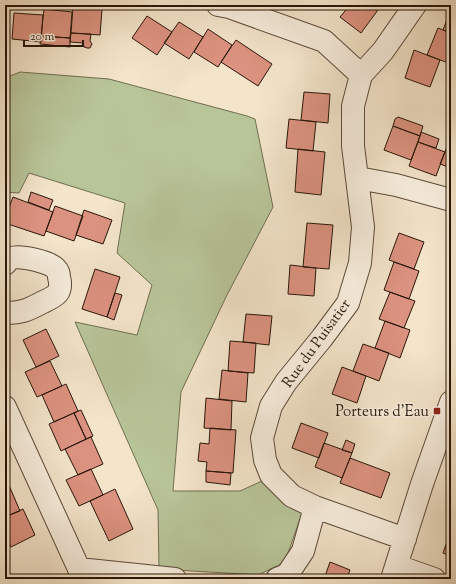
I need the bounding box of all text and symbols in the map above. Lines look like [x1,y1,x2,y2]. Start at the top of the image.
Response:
scale bar [24,22,83,48]
text: 20 m [30,28,55,46]
street label: Rue du Puisatier [278,295,357,393]
place label: Porteurs d'Eau [335,402,429,423]
marker: Porteurs d'Eau [432,406,442,416]

